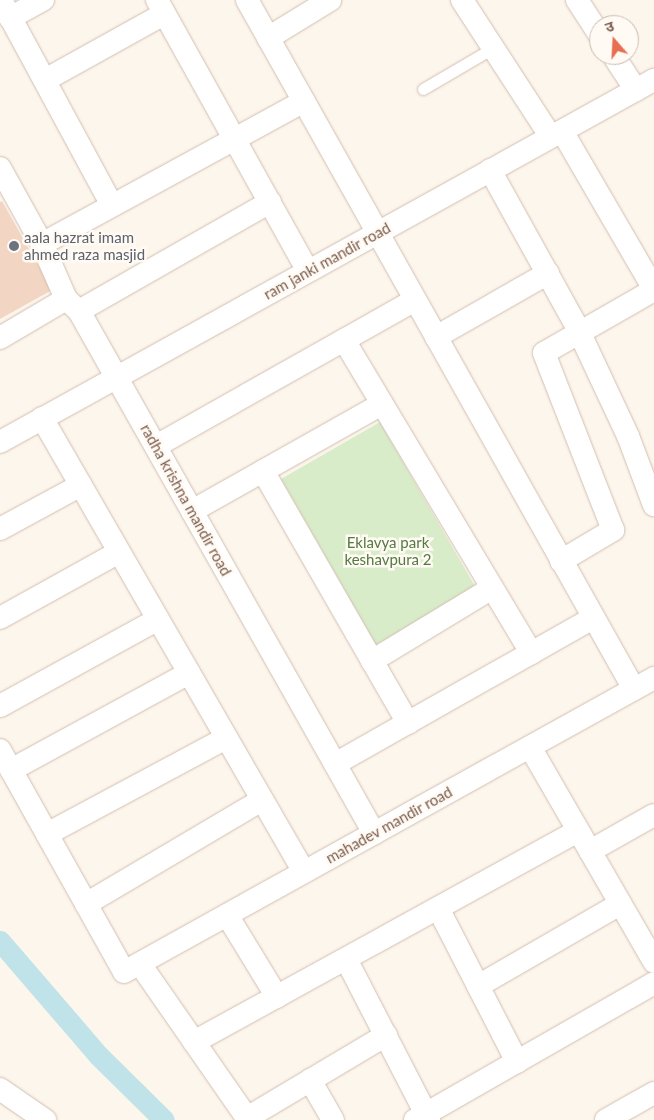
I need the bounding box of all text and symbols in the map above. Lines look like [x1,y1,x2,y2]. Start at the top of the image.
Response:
north arrow [589,15,639,65]
text: उ [603,17,616,36]
street label: ram janki mandir road [260,219,394,303]
place label: aala hazrat imam ahmed raza masjid [24,228,145,263]
marker: aala hazrat imam ahmed raza masjid [8,240,20,252]
street label: radha krishna mandir road [137,421,235,579]
park label: Eklavya park keshavpura 2 [344,533,432,568]
street label: mahadev mandir road [322,783,456,867]

